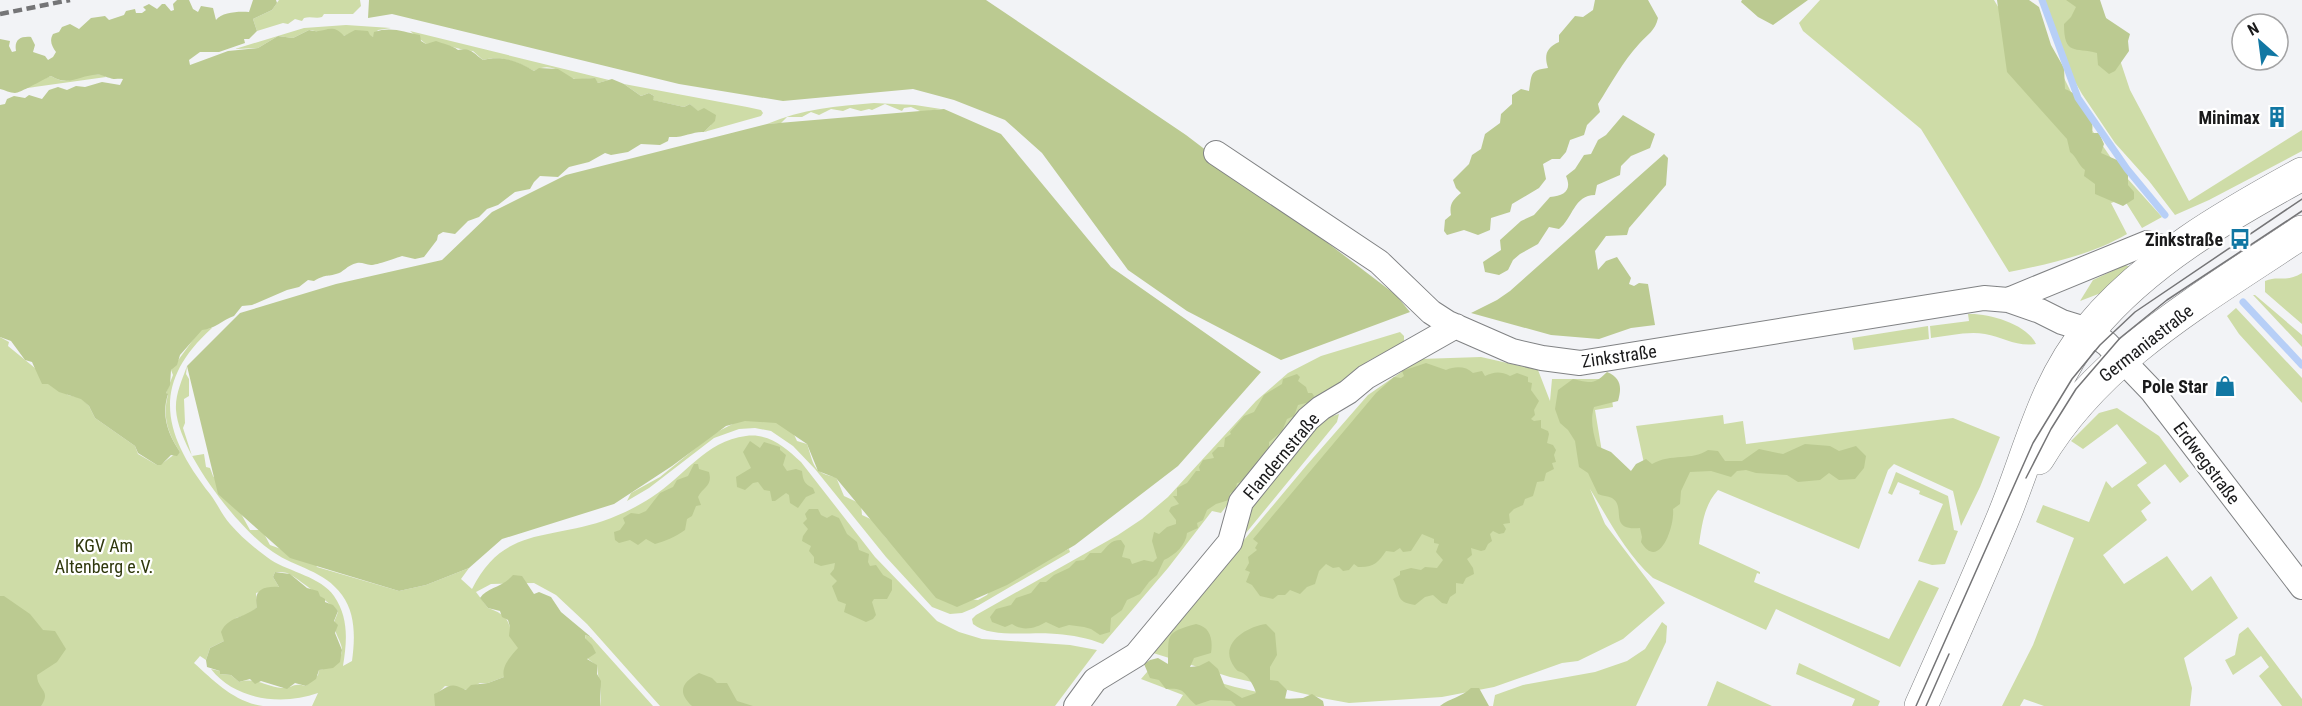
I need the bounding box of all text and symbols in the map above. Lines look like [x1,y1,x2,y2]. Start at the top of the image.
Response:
north arrow [2230,12,2290,72]
text: N [2244,19,2262,40]
building icon: Minimax [2265,105,2289,129]
place label: Minimax [2198,107,2260,128]
bus stop icon: Zinkstraße [2228,227,2252,251]
place label: Zinkstraße [2145,229,2223,250]
street label: Germaniastraße [2095,300,2197,386]
street label: Zinkstraße [1580,340,1658,372]
shop icon: Pole Star [2213,374,2237,398]
place label: Pole Star [2142,376,2208,397]
street label: Flandernstraße [1239,408,1323,504]
street label: Erdwegstraße [2169,418,2245,508]
park label: KGV Am Altenberg e.V. [55,535,153,577]

